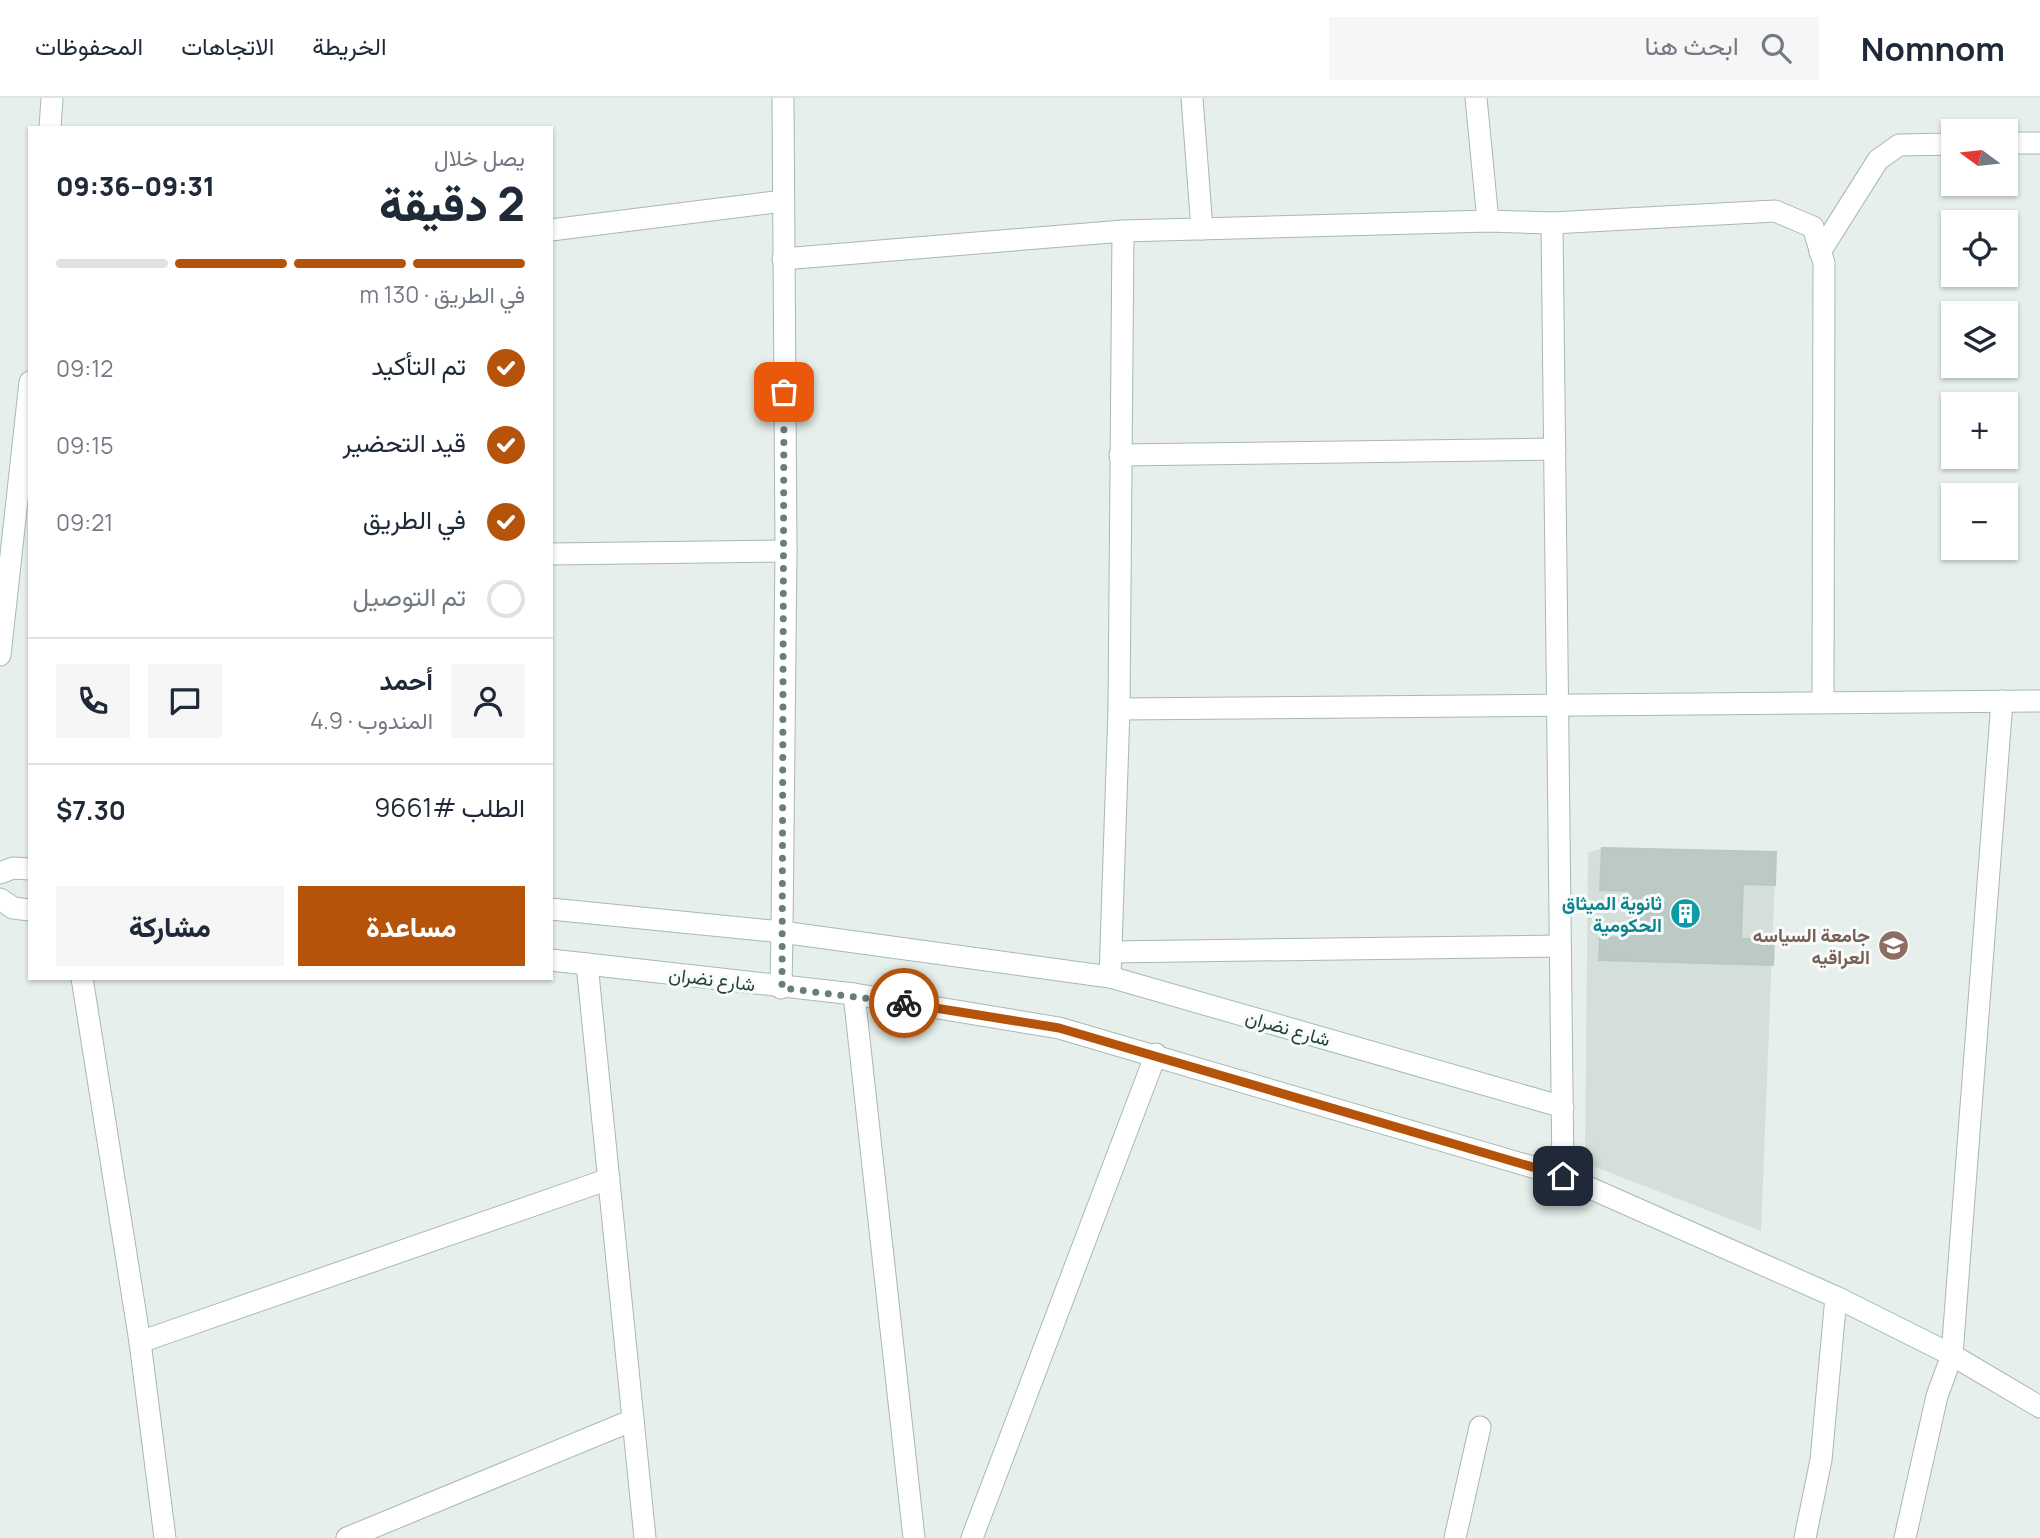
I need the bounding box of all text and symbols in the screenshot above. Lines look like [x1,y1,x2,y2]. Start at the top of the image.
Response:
search box [1329,17,1819,80]
text: Nomnom [1861,26,2005,71]
text: ابحث هنا [1644,27,1739,63]
text: المحفوظات [35,29,143,62]
text: الاتجاهات [181,29,274,62]
text: الخريطة [312,29,387,62]
icon: search [1757,29,1795,67]
north arrow [1941,119,2018,196]
map controls [1941,119,2018,560]
text: يصل خلال [434,141,525,173]
text: 09:31–09:36 [56,168,215,204]
text: 2 دقيقة [379,172,525,235]
button: locate [1941,210,2018,287]
text: في الطريق · 130 m [359,278,525,310]
button: layers [1941,301,2018,378]
text: تم التأكيد [371,347,466,383]
icon: check [487,349,525,387]
text: 09:12 [56,352,113,384]
pin [754,362,814,422]
icon: bag [765,373,803,411]
button: + [1941,392,2018,469]
text: قيد التحضير [342,424,466,460]
icon: check [487,426,525,464]
text: 09:15 [56,429,113,461]
button: − [1941,483,2018,560]
text: في الطريق [363,501,466,537]
icon: check [487,503,525,541]
text: 09:21 [56,506,113,538]
text: تم التوصيل [352,578,466,614]
text: أحمد [380,662,433,698]
button: phone [56,664,130,738]
button: chat [148,664,222,738]
button: person [451,664,525,738]
text: المندوب · 4.9 [310,704,433,736]
text: الطلب #9661 [374,789,525,825]
text: $7.30 [56,792,126,828]
button: مشاركة [56,886,284,966]
button: مساعدة [298,886,525,966]
place label: ثانوية الميثاق الحكومية [1562,890,1662,938]
building icon: ثانوية الميثاق الحكومية [1668,897,1702,931]
place label: جامعة السياسه العراقيه [1753,922,1870,970]
school or university icon: جامعة السياسه العراقيه [1876,929,1910,963]
street label: شارع نضران [667,961,757,997]
courier [869,968,939,1038]
icon: bike [885,984,923,1022]
street label: شارع نضران [1243,1004,1333,1053]
pin [1533,1146,1593,1206]
icon: home [1544,1157,1582,1195]

